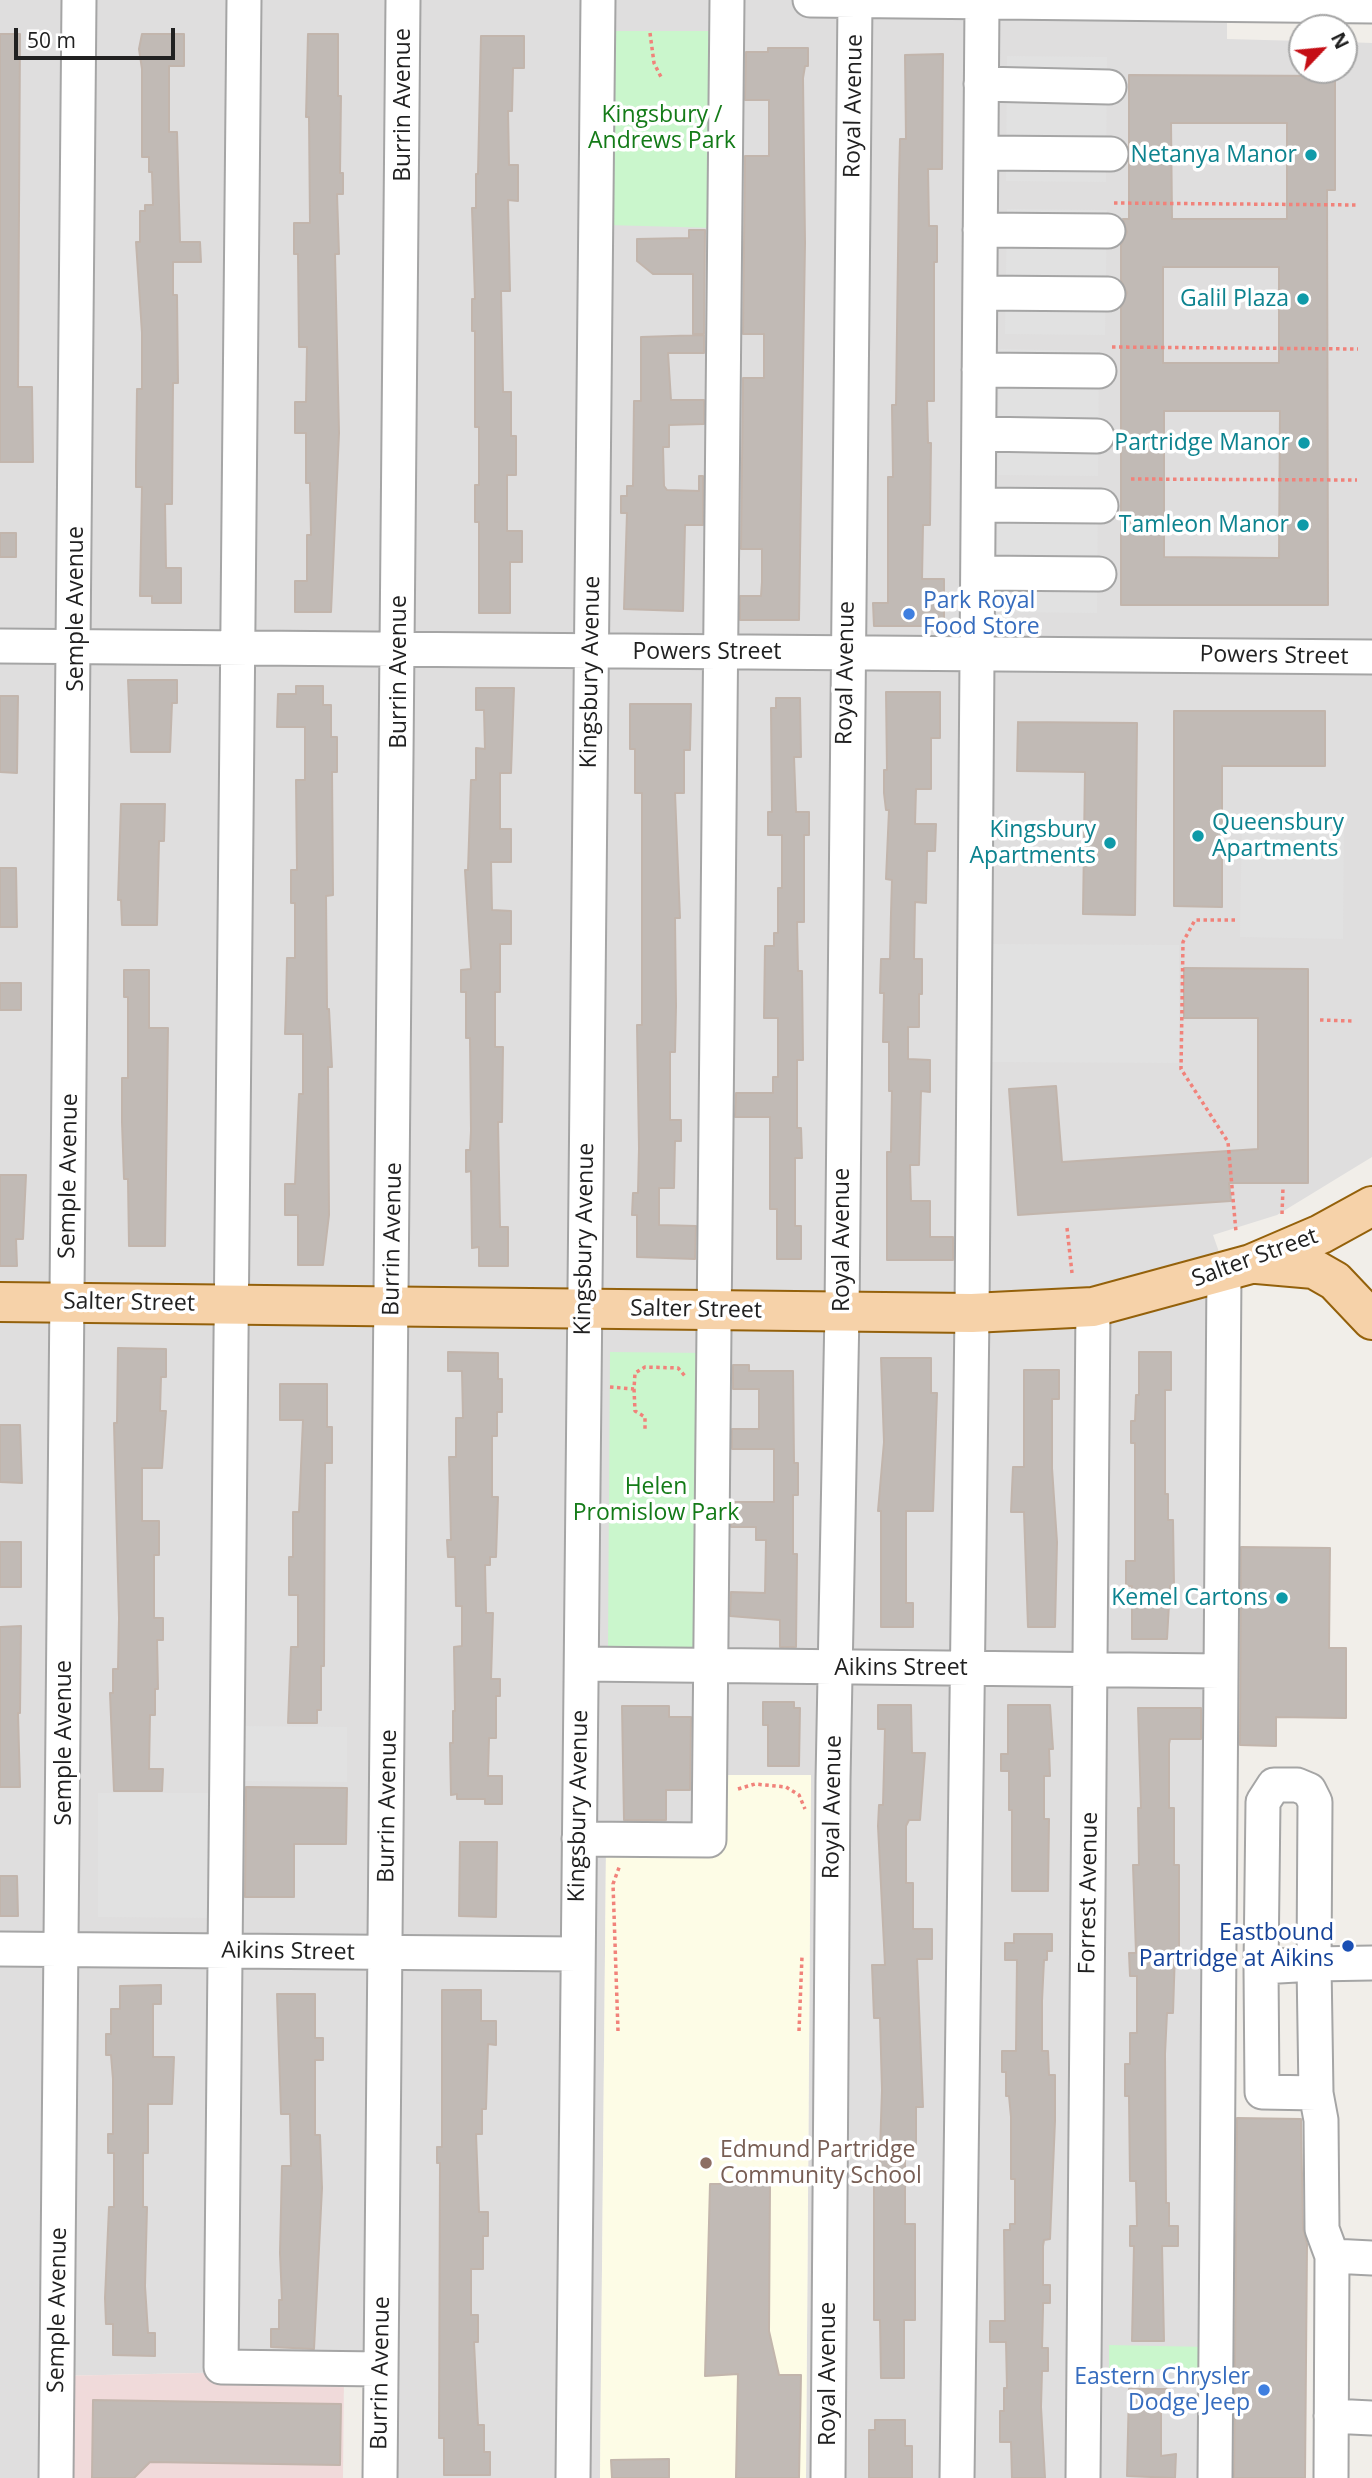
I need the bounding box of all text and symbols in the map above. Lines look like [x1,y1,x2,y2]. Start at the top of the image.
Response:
scale bar [18,14,178,58]
north arrow [1288,14,1358,84]
text: 50 m [27,26,76,54]
street label: Burrin Avenue [389,28,417,182]
text: N [1325,28,1355,53]
street label: Royal Avenue [839,34,869,178]
park label: Kingsbury / Andrews Park [588,101,736,155]
place label: Netanya Manor [1131,141,1297,169]
marker: Netanya Manor [1303,147,1319,163]
place label: Galil Plaza [1180,285,1289,313]
marker: Galil Plaza [1295,291,1311,307]
place label: Partridge Manor [1114,429,1290,457]
marker: Partridge Manor [1296,435,1312,451]
place label: Tamleon Manor [1119,511,1289,539]
marker: Tamleon Manor [1295,517,1311,533]
street label: Semple Avenue [62,526,90,692]
street label: Kingsbury Avenue [576,575,606,769]
place label: Park Royal Food Store [923,587,1040,641]
street label: Burrin Avenue [385,595,413,749]
street label: Royal Avenue [831,601,861,745]
marker: Park Royal Food Store [901,606,917,622]
street label: Powers Street [633,638,781,666]
street label: Powers Street [1199,641,1349,671]
place label: Queensbury Apartments [1212,809,1344,863]
place label: Kingsbury Apartments [970,816,1096,870]
marker: Queensbury Apartments [1190,828,1206,844]
marker: Kingsbury Apartments [1102,835,1118,851]
street label: Semple Avenue [54,1093,84,1259]
street label: Kingsbury Avenue [570,1142,600,1336]
street label: Burrin Avenue [378,1162,408,1316]
street label: Royal Avenue [828,1168,856,1312]
street label: Salter Street [1188,1222,1322,1294]
street label: Salter Street [63,1288,195,1318]
street label: Salter Street [630,1295,762,1325]
park label: Helen Promislow Park [573,1473,739,1527]
place label: Kemel Cartons [1111,1584,1268,1612]
marker: Kemel Cartons [1274,1590,1290,1606]
street label: Aikins Street [834,1654,968,1682]
street label: Semple Avenue [50,1660,78,1826]
street label: Kingsbury Avenue [564,1709,594,1903]
street label: Burrin Avenue [373,1729,403,1883]
street label: Royal Avenue [818,1735,848,1879]
street label: Forrest Avenue [1074,1811,1104,1975]
place label: Eastbound Partridge at Aikins [1139,1919,1334,1973]
street label: Aikins Street [221,1937,355,1967]
marker: Eastbound Partridge at Aikins [1340,1938,1356,1954]
place label: Edmund Partridge Community School [720,2136,922,2190]
marker: Edmund Partridge Community School [698,2155,714,2171]
street label: Semple Avenue [43,2227,73,2393]
street label: Burrin Avenue [366,2296,396,2450]
street label: Royal Avenue [814,2302,842,2446]
place label: Eastern Chrysler Dodge Jeep [1074,2363,1250,2417]
marker: Eastern Chrysler Dodge Jeep [1256,2382,1272,2398]

